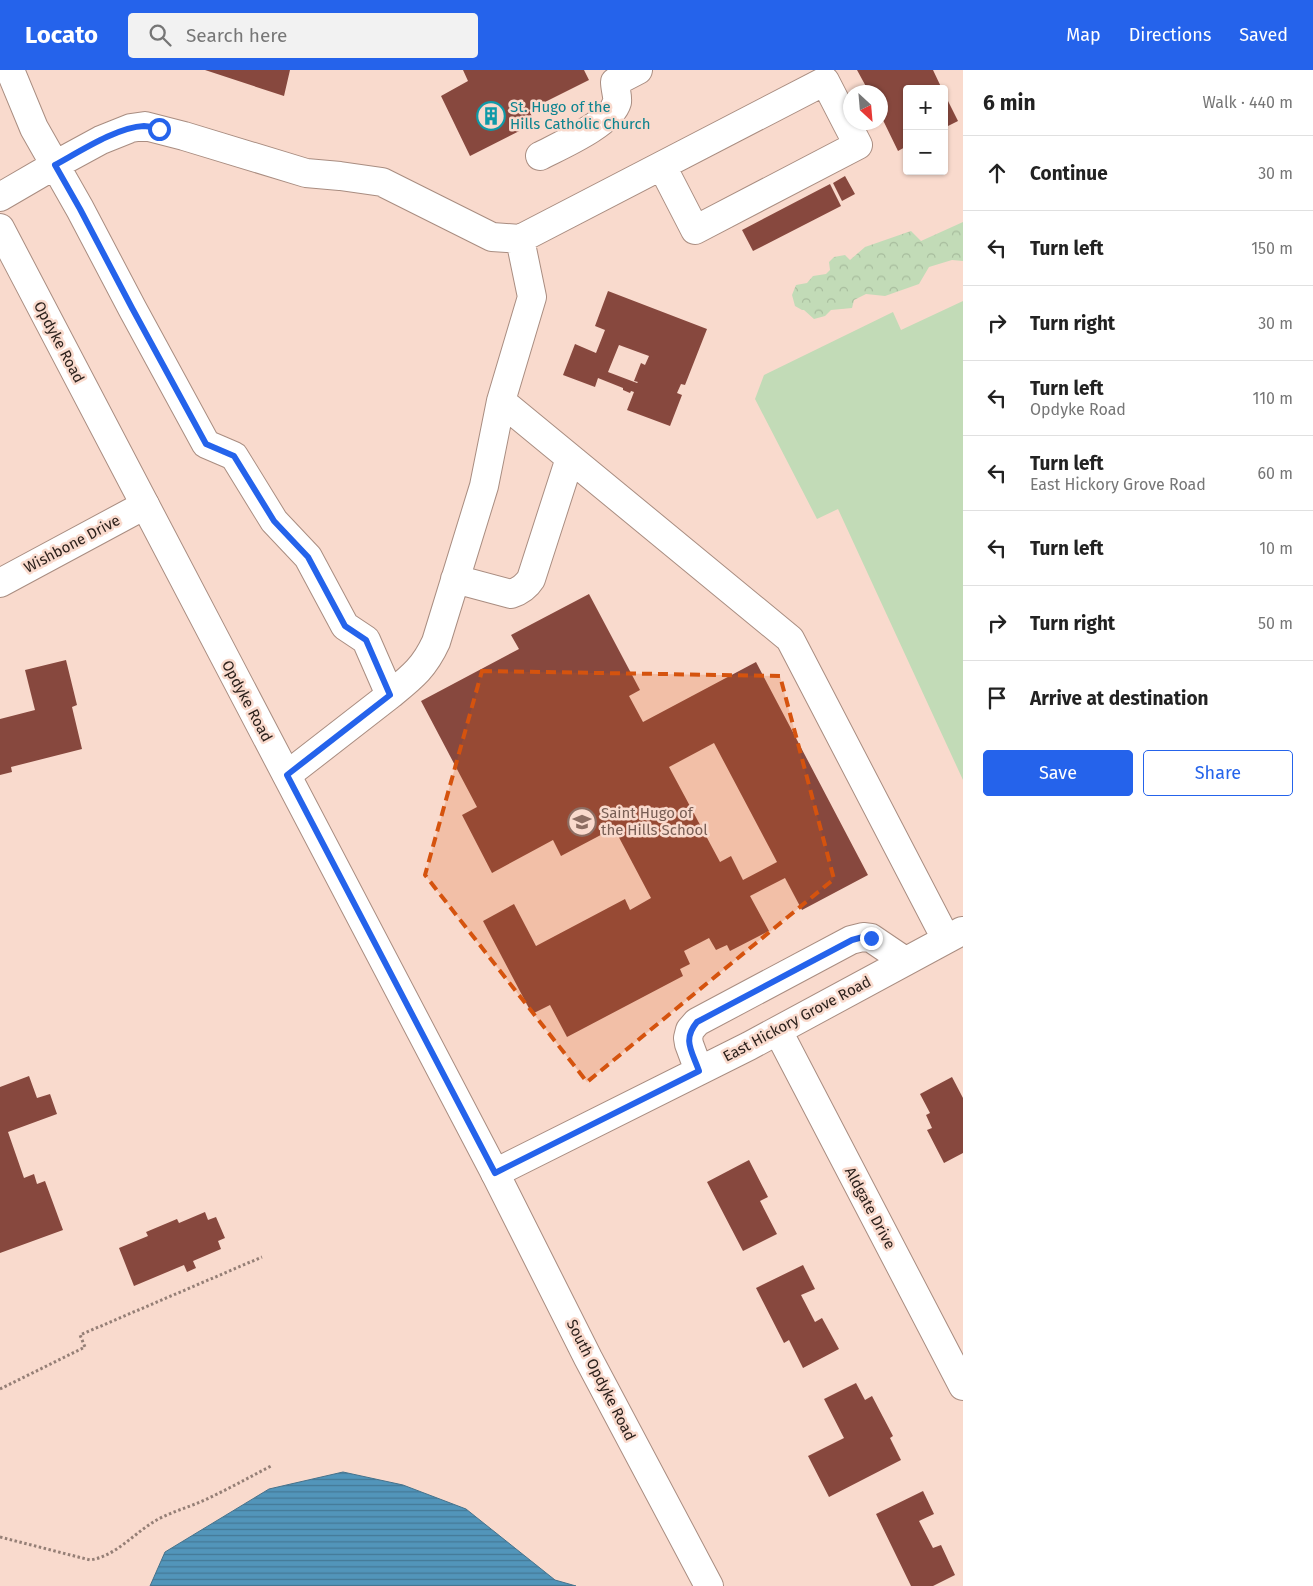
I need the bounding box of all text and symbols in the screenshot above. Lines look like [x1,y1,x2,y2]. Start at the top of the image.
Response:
search box [128,13,478,58]
text: Locato [25,21,98,49]
icon: search [146,21,174,49]
text: Search here [186,24,287,47]
text: Map [1066,24,1101,46]
text: Directions [1129,24,1211,46]
text: Saved [1239,24,1288,46]
north arrow [843,85,888,130]
map controls [903,85,948,175]
button: + [903,85,948,130]
text: 6 min [983,90,1036,116]
text: Walk · 440 m [1203,93,1293,112]
place label: St. Hugo of the Hills Catholic Church [510,98,650,133]
building icon: St. Hugo of the Hills Catholic Church [476,101,506,131]
route start [148,118,171,141]
button: − [903,130,948,175]
icon: ahead [983,159,1011,187]
text: Continue [1030,162,1108,185]
text: 30 m [1258,164,1293,183]
icon: left [983,234,1011,262]
text: Turn left [1030,237,1104,260]
text: 150 m [1251,239,1293,258]
street label: Opdyke Road [30,298,88,386]
icon: right [983,309,1011,337]
text: Turn right [1030,312,1115,335]
text: 30 m [1258,314,1293,333]
text: Turn left [1030,377,1104,400]
icon: left [983,384,1011,412]
text: 110 m [1252,389,1293,408]
text: Opdyke Road [1030,400,1126,419]
text: Turn left [1030,452,1104,475]
icon: left [983,459,1011,487]
text: 60 m [1258,464,1293,483]
text: East Hickory Grove Road [1030,475,1206,494]
street label: Wishbone Drive [21,511,123,577]
icon: left [983,534,1011,562]
text: Turn left [1030,537,1104,560]
text: 10 m [1259,539,1293,558]
icon: right [983,609,1011,637]
text: Turn right [1030,612,1115,635]
text: 50 m [1258,614,1293,633]
street label: Opdyke Road [218,657,276,745]
icon: arrive [983,684,1011,712]
text: Arrive at destination [1030,687,1209,710]
button: Save [983,750,1133,796]
button: Share [1143,750,1293,796]
place label: Saint Hugo of the Hills School [601,804,708,839]
school or university icon: Saint Hugo of the Hills School [567,807,597,837]
route end [860,927,883,950]
street label: East Hickory Grove Road [720,972,874,1066]
street label: Aldgate Drive [841,1164,899,1252]
street label: South Opdyke Road [563,1316,639,1444]

